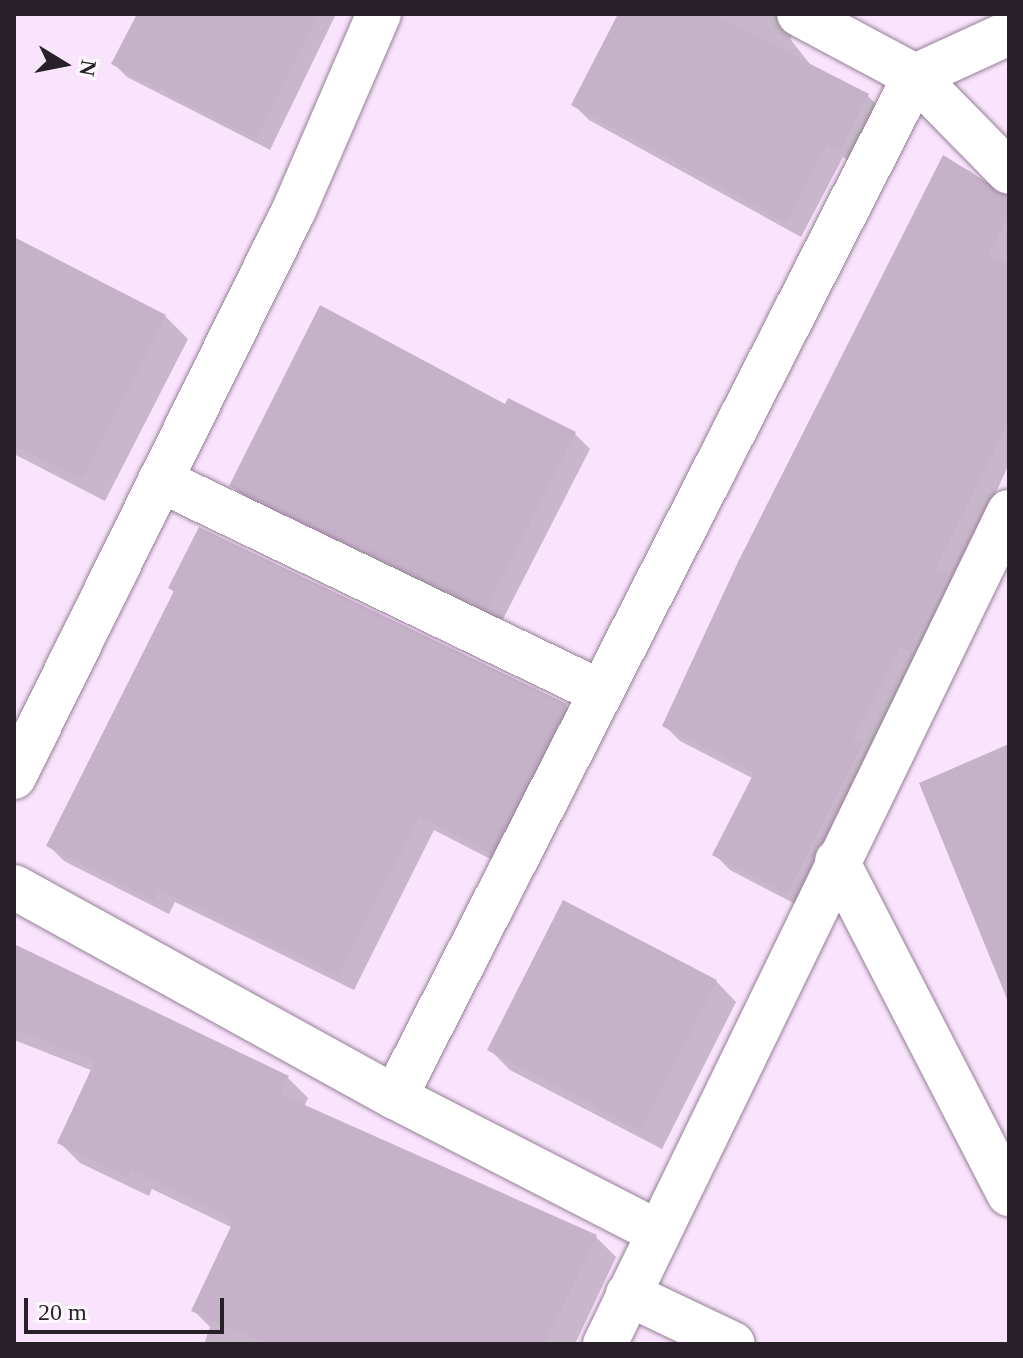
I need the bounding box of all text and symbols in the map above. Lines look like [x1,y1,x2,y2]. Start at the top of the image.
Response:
north arrow [24,24,104,104]
text: N [74,58,102,78]
scale bar [28,1282,228,1332]
text: 20 m [38,1299,87,1325]

